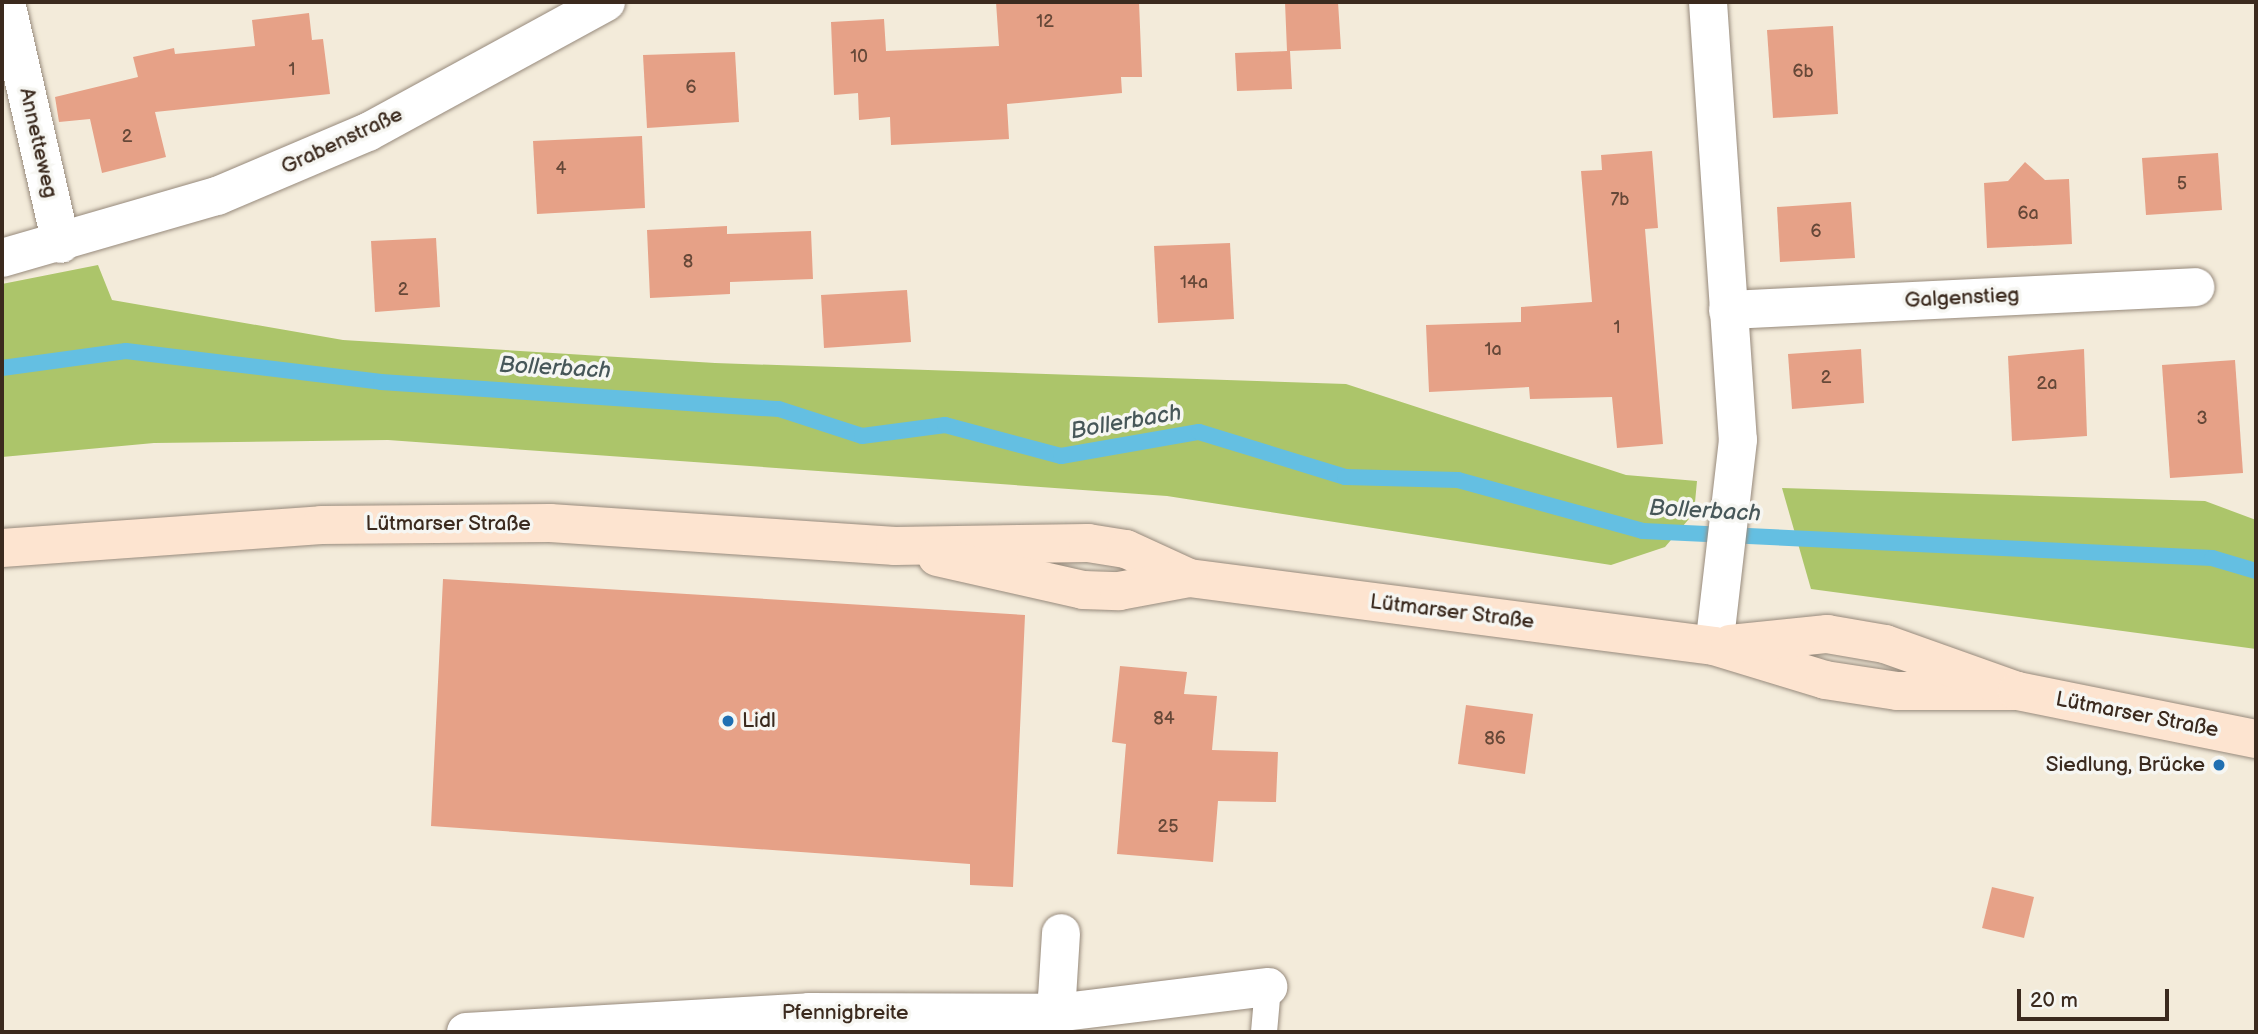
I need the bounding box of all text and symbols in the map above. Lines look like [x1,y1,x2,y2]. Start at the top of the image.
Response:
house number: 12 [1036,11,1054,33]
house number: 10 [850,46,868,68]
house number: 1 [289,59,295,81]
house number: 6b [1792,61,1814,83]
house number: 6 [686,77,696,99]
street label: Annetteweg [13,86,63,200]
street label: Grabenstraße [277,102,407,180]
house number: 2 [122,126,132,148]
house number: 4 [556,158,566,180]
house number: 5 [2177,173,2187,195]
house number: 7b [1611,189,1629,211]
house number: 6a [2017,203,2039,225]
house number: 6 [1811,221,1821,243]
house number: 8 [683,251,693,273]
house number: 14a [1180,272,1208,294]
house number: 2 [398,279,408,301]
street label: Galgenstieg [1904,282,2020,314]
house number: 1 [1614,317,1620,339]
house number: 1a [1484,339,1502,361]
water label: Bollerbach [498,351,612,385]
house number: 2 [1821,367,1831,389]
house number: 2a [2037,373,2057,395]
water label: Bollerbach [1068,399,1184,445]
house number: 3 [2196,408,2208,430]
water label: Bollerbach [1648,494,1762,528]
street label: Lütmarser Straße [365,511,531,537]
street label: Lütmarser Straße [1368,589,1536,635]
street label: Lütmarser Straße [2053,687,2221,743]
place label: Lidl [742,708,776,734]
house number: 84 [1153,708,1175,730]
marker: Lidl [720,713,736,729]
house number: 86 [1484,728,1506,750]
place label: Siedlung, Brücke [2046,752,2205,778]
marker: Siedlung, Brücke [2211,757,2227,773]
house number: 25 [1158,816,1178,838]
scale bar [2020,974,2172,1018]
text: 20 m [2030,988,2078,1013]
street label: Pfennigbreite [782,1000,908,1026]

